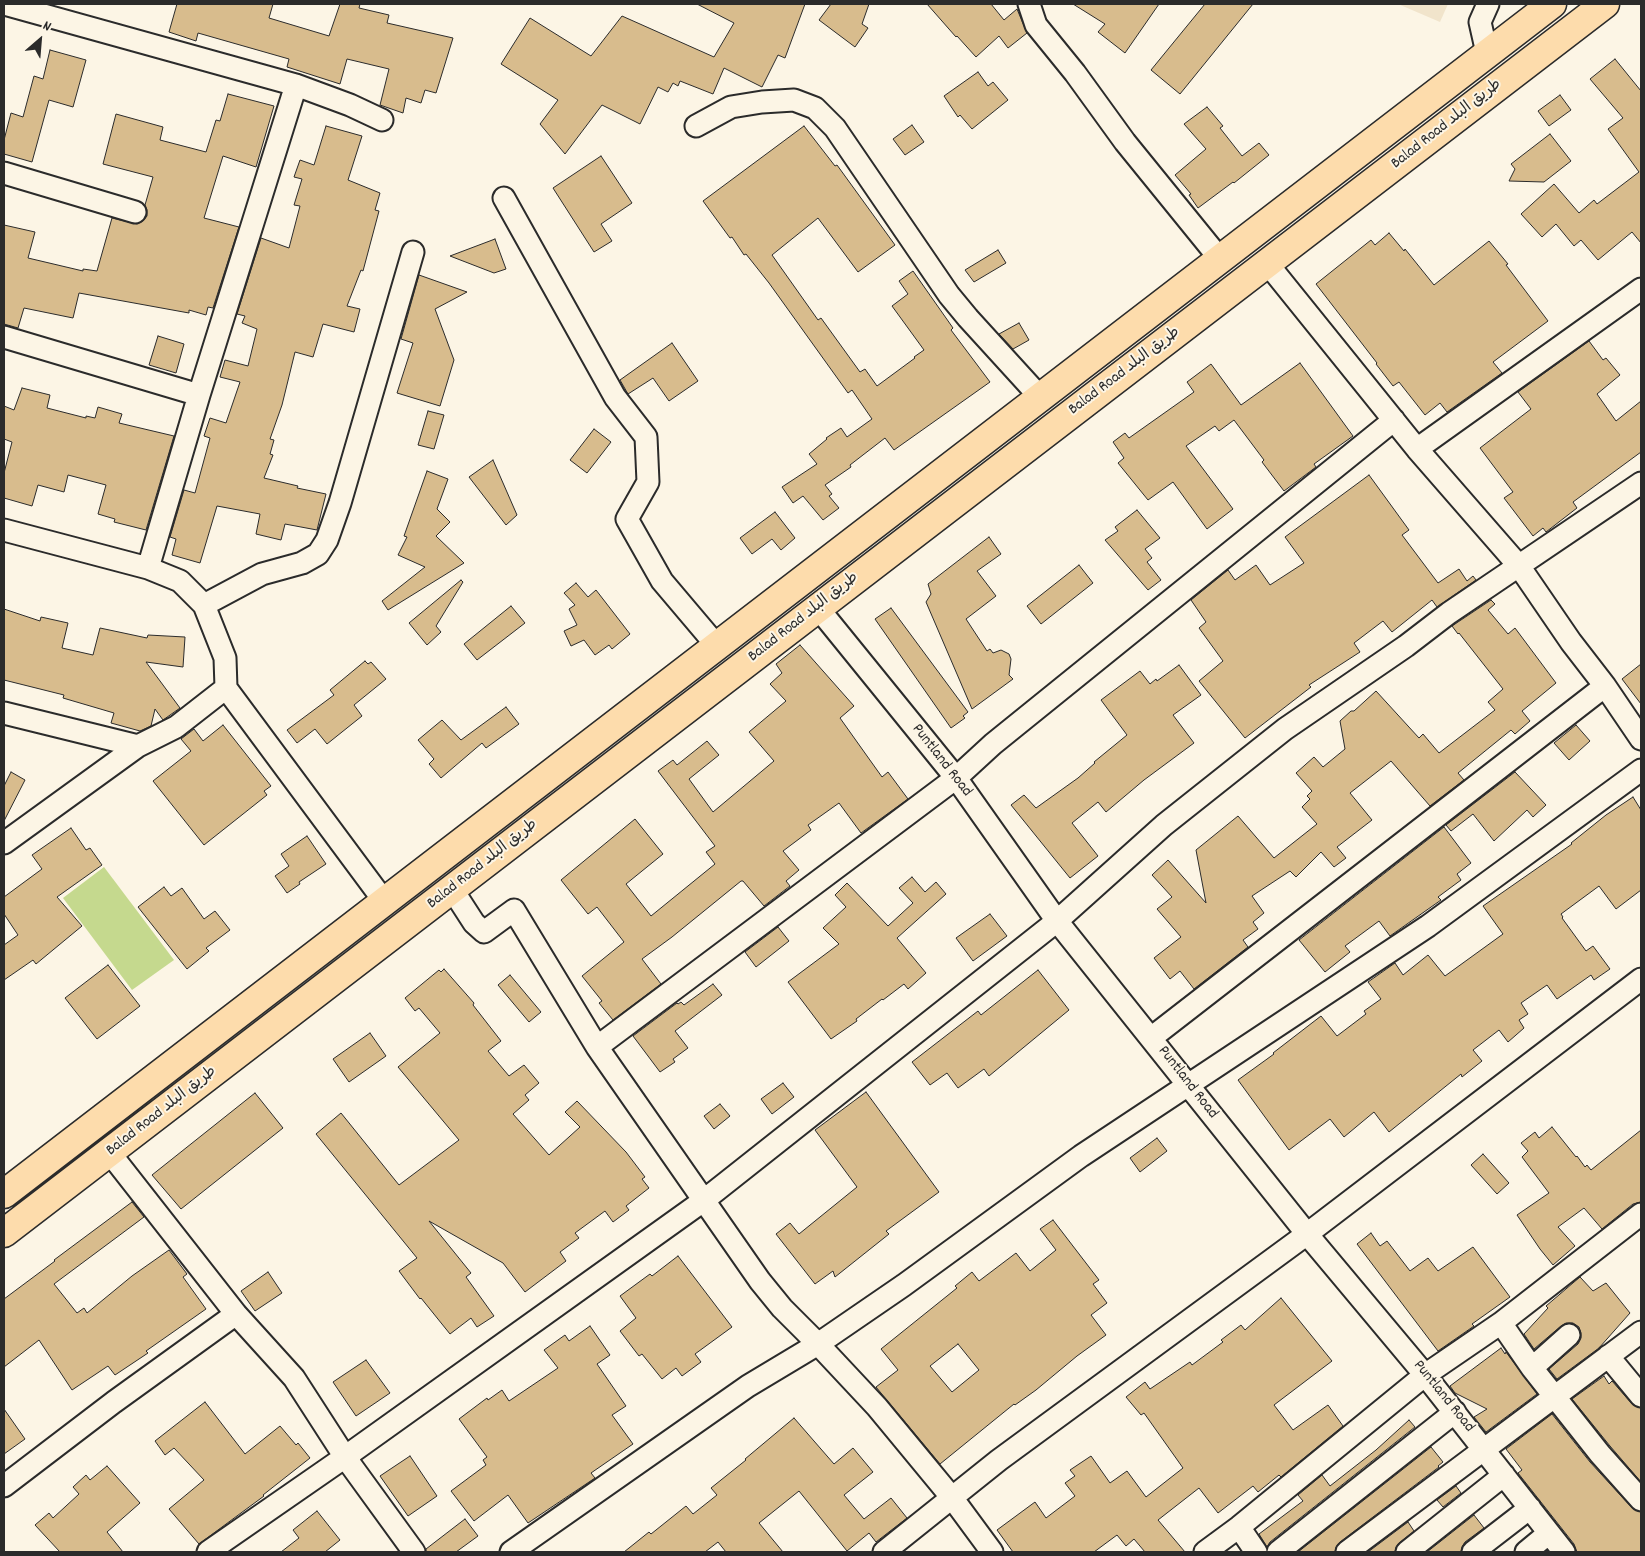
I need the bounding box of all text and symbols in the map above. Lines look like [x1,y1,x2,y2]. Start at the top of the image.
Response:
north arrow [15,15,65,65]
text: N [39,16,54,37]
street label: Balad Road طريق البلد [1388,76,1506,174]
street label: Balad Road طريق البلد [1065,324,1185,420]
street label: Balad Road طريق البلد [745,569,863,667]
street label: Puntland Road [907,721,975,801]
street label: Balad Road طريق البلد [424,816,542,914]
street label: Puntland Road [1153,1043,1221,1123]
street label: Balad Road طريق البلد [103,1063,221,1161]
street label: Puntland Road [1408,1357,1478,1437]

